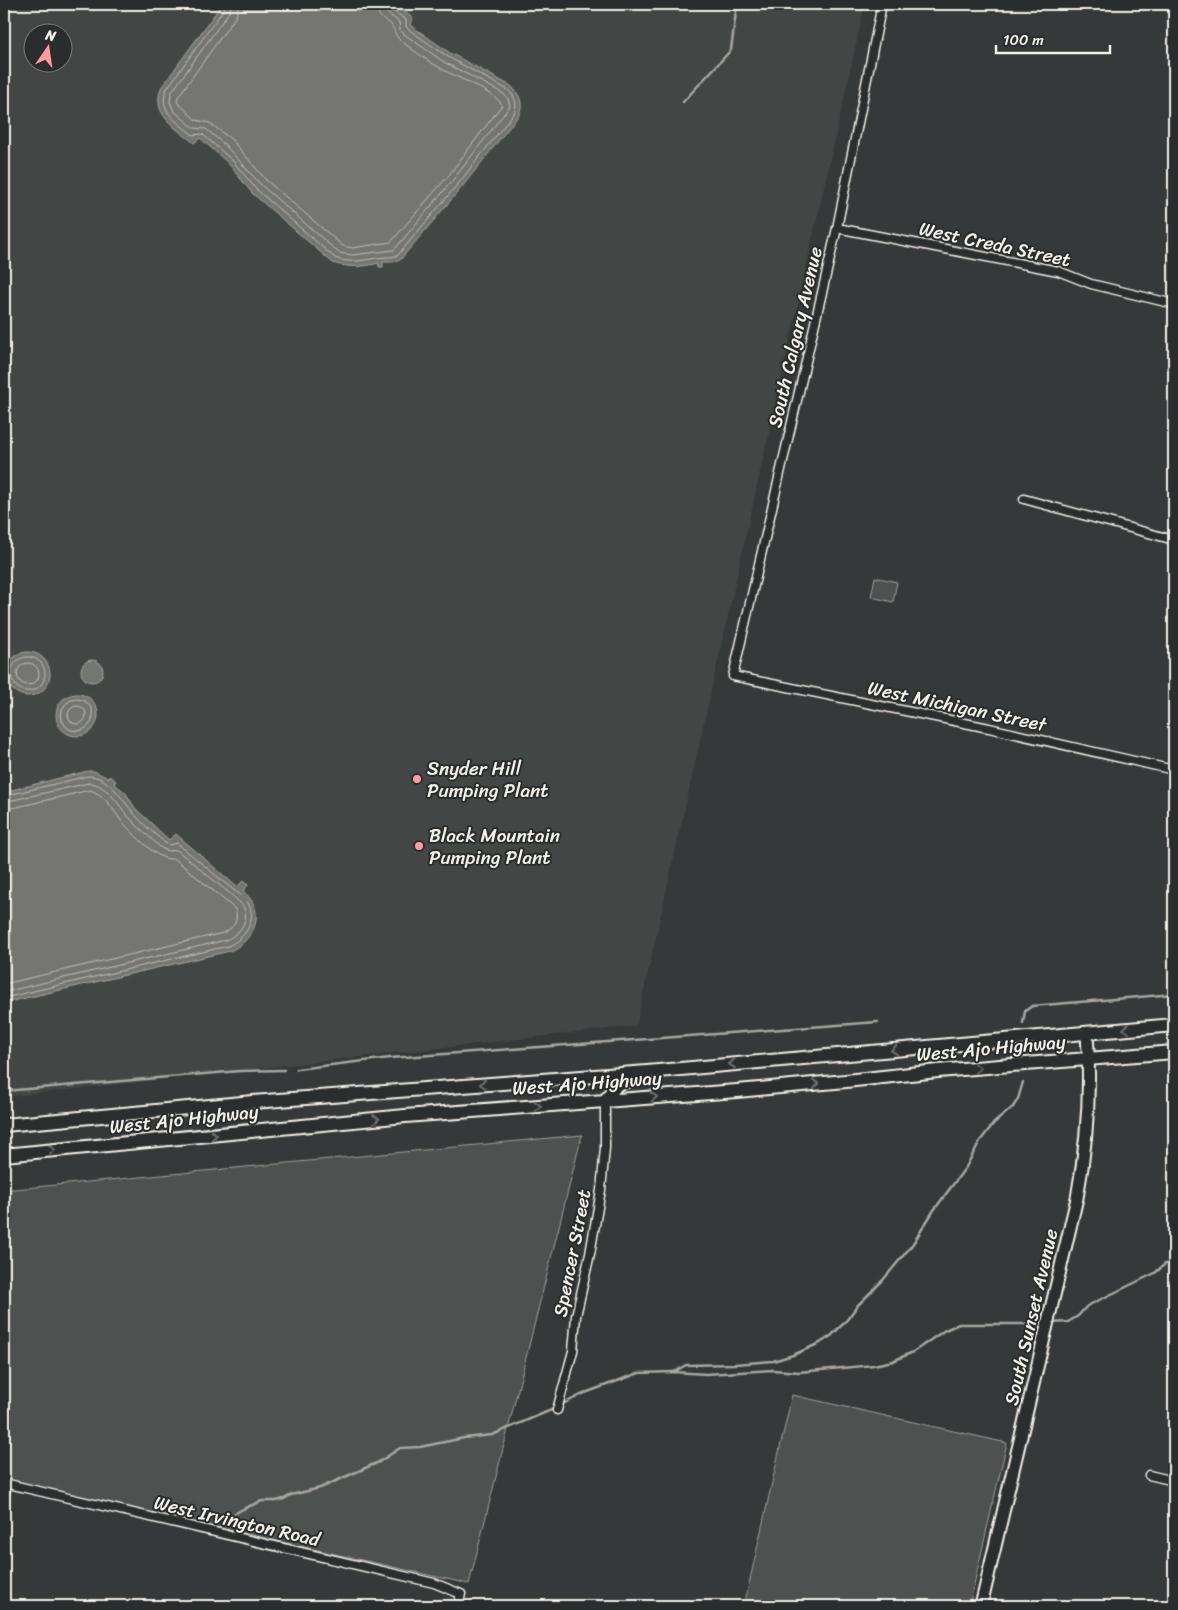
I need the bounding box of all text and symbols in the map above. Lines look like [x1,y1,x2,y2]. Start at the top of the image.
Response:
north arrow [22,22,72,72]
text: N [42,22,59,49]
scale bar [996,22,1109,54]
text: 100 m [1003,27,1044,53]
street label: West Creda Street [916,212,1074,276]
street label: South Calgary Avenue [758,243,832,431]
street label: West Michigan Street [865,671,1051,741]
place label: Snyder Hill Pumping Plant [427,752,549,807]
marker: Snyder Hill Pumping Plant [411,773,423,785]
place label: Black Mountain Pumping Plant [429,819,560,874]
marker: Black Mountain Pumping Plant [413,840,425,852]
one-way arrow [1121,1024,1129,1035]
street label: West Ajo Highway [915,1025,1067,1071]
one-way arrow [890,1044,898,1055]
one-way arrow [728,1058,736,1069]
street label: West Ajo Highway [511,1061,663,1105]
one-way arrow [974,1062,982,1073]
one-way arrow [479,1079,487,1090]
one-way arrow [812,1079,820,1090]
one-way arrow [650,1092,658,1103]
street label: West Ajo Highway [108,1095,260,1143]
one-way arrow [534,1100,542,1111]
one-way arrow [372,1113,380,1124]
one-way arrow [210,1129,218,1140]
one-way arrow [49,1145,57,1156]
street label: Spencer Street [543,1186,601,1320]
street label: South Sunset Avenue [995,1225,1067,1409]
street label: West Irvington Road [151,1486,325,1557]

